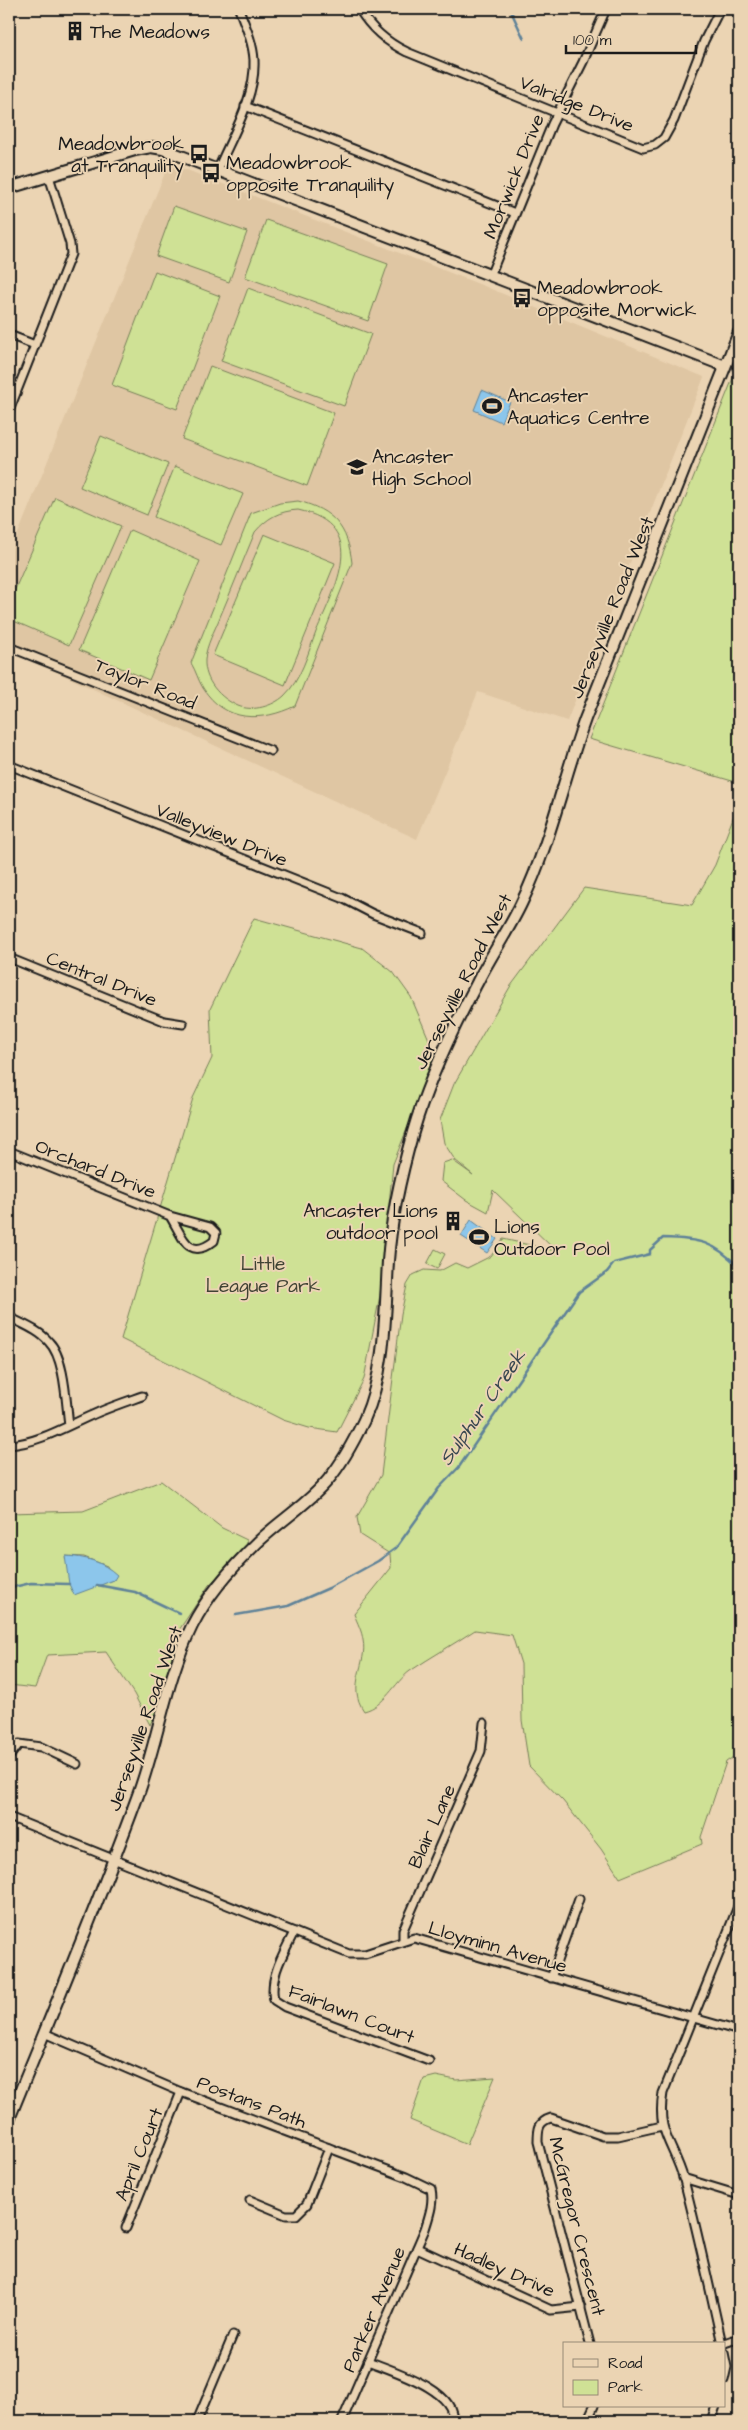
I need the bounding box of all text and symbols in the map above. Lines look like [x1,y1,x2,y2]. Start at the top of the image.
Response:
place label: The Meadows [90,19,210,46]
building icon: The Meadows [64,20,86,42]
scale bar [566,22,696,54]
text: 100 m [573,30,612,51]
street label: Valridge Drive [515,69,638,141]
street label: Morwick Drive [477,110,552,243]
place label: Meadowbrook at Tranquility [58,131,185,181]
bus stop icon: Meadowbrook at Tranquility [188,143,210,165]
place label: Meadowbrook opposite Tranquility [226,150,395,200]
bus stop icon: Meadowbrook opposite Tranquility [200,162,222,184]
place label: Meadowbrook opposite Morwick [537,275,697,324]
bus stop icon: Meadowbrook opposite Morwick [511,287,533,309]
place label: Ancaster Aquatics Centre [507,383,650,432]
sports icon: Ancaster Aquatics Centre [481,395,503,417]
place label: Ancaster High School [372,444,471,494]
school or university icon: Ancaster High School [346,456,368,478]
street label: Jerseyville Road West [563,512,662,703]
street label: Taylor Road [90,652,200,718]
street label: Valleyview Drive [151,797,291,875]
street label: Jerseyville Road West [407,889,520,1075]
street label: Central Drive [42,945,161,1014]
street label: Orchard Drive [31,1133,160,1206]
place label: Ancaster Lions outdoor pool [303,1198,438,1247]
building icon: Ancaster Lions outdoor pool [442,1210,464,1232]
place label: Lions Outdoor Pool [494,1214,610,1263]
sports icon: Lions Outdoor Pool [468,1226,490,1248]
park label: Little League Park [206,1251,321,1301]
water label: Sulphur Creek [432,1343,534,1471]
street label: Jerseyville Road West [101,1622,191,1815]
street label: Blair Lane [402,1780,463,1873]
street label: Lloyminn Avenue [425,1915,570,1981]
street label: Fairlawn Court [284,1978,419,2051]
street label: Postans Path [193,2069,311,2136]
street label: April Court [108,2103,171,2205]
street label: McGregor Crescent [540,2134,612,2319]
street label: Hadley Drive [449,2236,559,2306]
street label: Parker Avenue [336,2243,413,2377]
legend [563,2342,726,2408]
text: Road [608,2353,643,2374]
text: Park [608,2377,643,2398]

